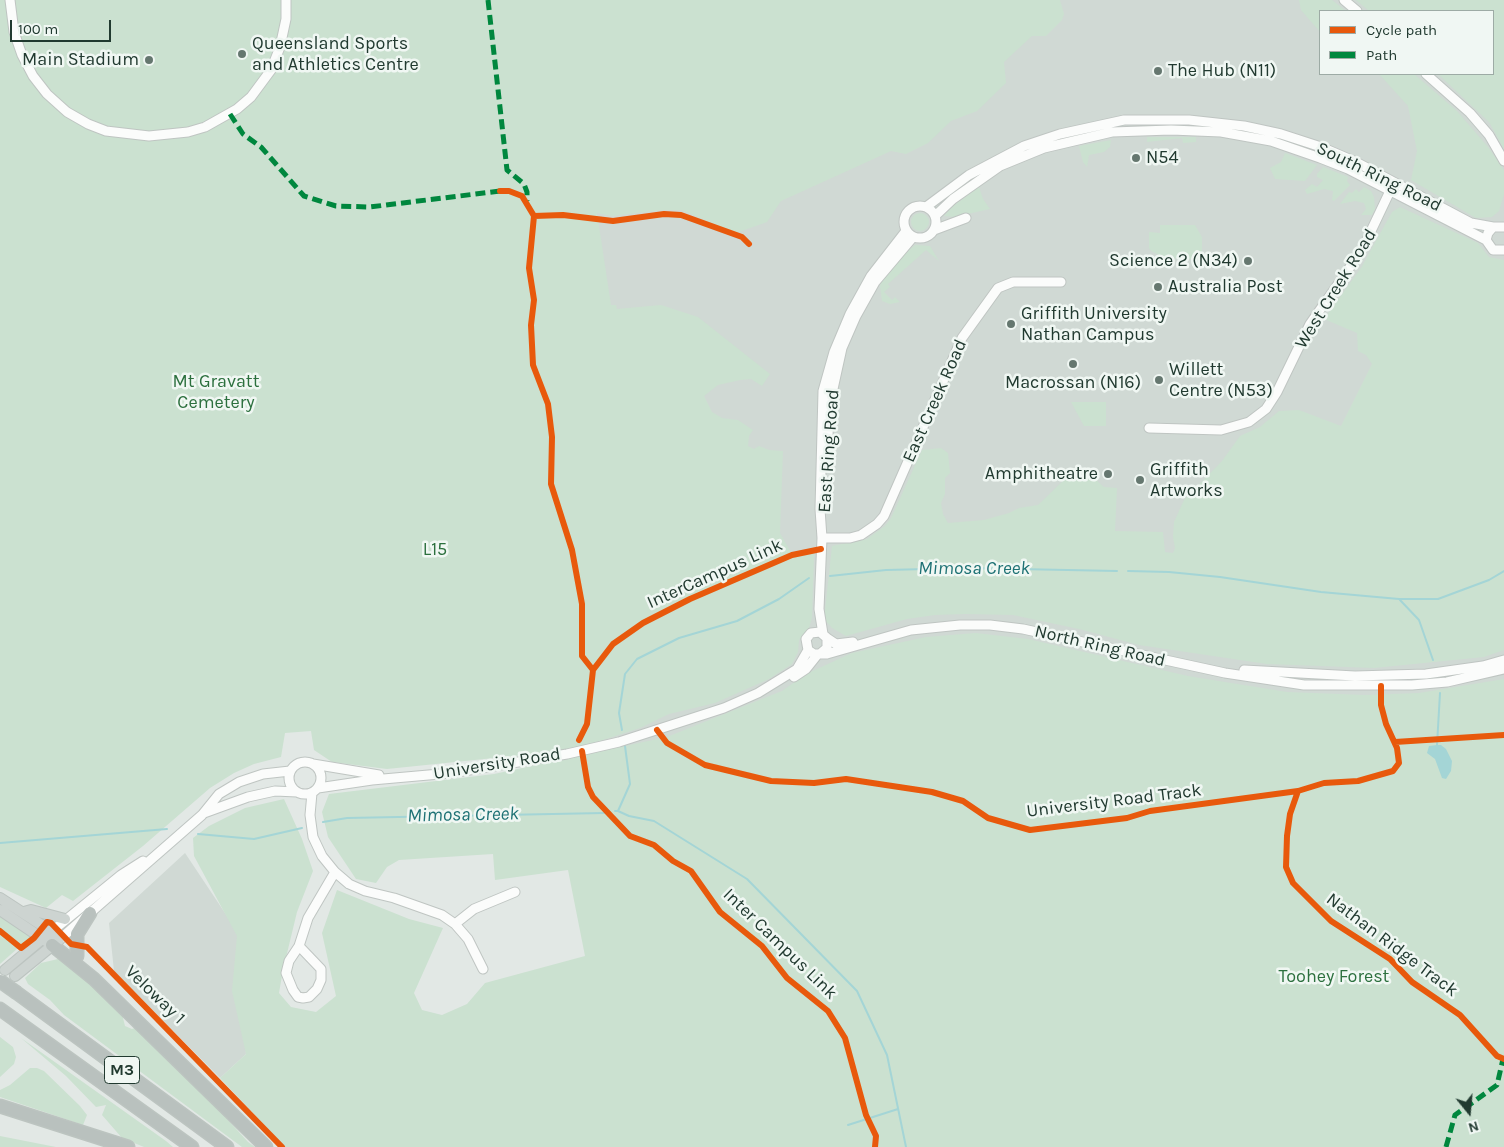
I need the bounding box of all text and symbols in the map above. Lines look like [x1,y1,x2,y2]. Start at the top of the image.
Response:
scale bar [12,10,114,42]
legend [1319,10,1494,75]
text: 100 m [18,20,58,38]
text: Cycle path [1366,21,1437,39]
place label: Queensland Sports and Athletics Centre [252,33,419,76]
text: Path [1366,46,1397,64]
marker: Queensland Sports and Athletics Centre [236,48,248,60]
place label: Main Stadium [22,49,139,71]
marker: Main Stadium [143,54,155,66]
place label: The Hub (N11) [1168,60,1276,82]
marker: The Hub (N11) [1152,65,1164,77]
street label: South Ring Road [1313,137,1445,217]
place label: N54 [1146,147,1179,169]
marker: N54 [1130,152,1142,164]
street label: West Creek Road [1291,225,1381,353]
place label: Science 2 (N34) [1109,250,1238,272]
marker: Science 2 (N34) [1242,255,1254,267]
place label: Australia Post [1168,276,1282,298]
marker: Australia Post [1152,281,1164,293]
place label: Griffith University Nathan Campus [1021,303,1167,346]
marker: Griffith University Nathan Campus [1005,318,1017,330]
street label: East Creek Road [898,336,972,466]
marker: Macrossan (N16) [1067,358,1079,370]
place label: Willett Centre (N53) [1169,359,1273,402]
park label: Mt Gravatt Cemetery [173,371,259,414]
place label: Macrossan (N16) [1005,372,1141,394]
marker: Willett Centre (N53) [1153,374,1165,386]
street label: East Ring Road [814,389,844,513]
place label: Griffith Artworks [1150,459,1223,502]
place label: Amphitheatre [985,463,1098,485]
marker: Amphitheatre [1102,468,1114,480]
marker: Griffith Artworks [1134,474,1146,486]
street label: InterCampus Link [644,534,786,614]
park label: L15 [423,539,447,561]
water label: Mimosa Creek [918,558,1030,580]
street label: North Ring Road [1032,620,1168,672]
street label: University Road [432,743,562,785]
street label: University Road Track [1025,780,1203,822]
water label: Mimosa Creek [407,803,519,827]
street label: Inter Campus Link [718,884,842,1004]
street label: Nathan Ridge Track [1322,888,1462,1002]
street label: Veloway 1 [120,961,190,1029]
park label: Toohey Forest [1279,966,1389,988]
road number: M3 [104,1056,140,1084]
north arrow [1444,1087,1494,1137]
text: N [1466,1117,1481,1136]

